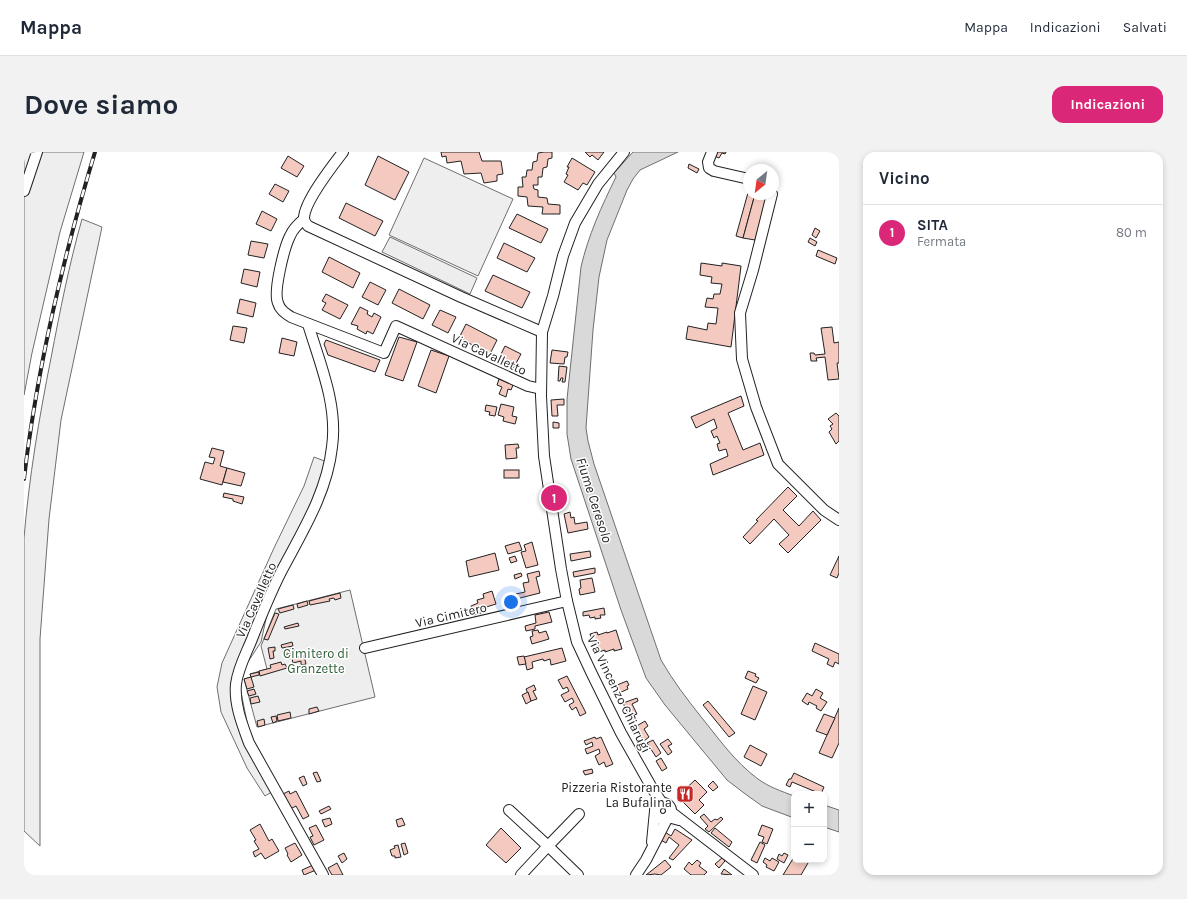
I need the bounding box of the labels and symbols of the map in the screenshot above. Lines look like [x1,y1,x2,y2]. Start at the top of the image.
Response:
north arrow [743,164,779,200]
street label: Via Cavalletto [449,330,529,378]
water label: Fiume Ceresolo [572,455,616,545]
pin: 1 [541,483,567,513]
street label: Via Cavalletto [233,560,279,640]
your location [501,592,521,612]
street label: Via Cimitero [414,600,488,630]
street label: Via Vincenzo Chiarugi [584,633,654,755]
park label: Cimitero di Granzette [283,646,349,676]
place label: Pizzeria Ristorante La Bufalina [561,780,672,810]
restaurant icon: Pizzeria Ristorante La Bufalina [675,784,695,804]

